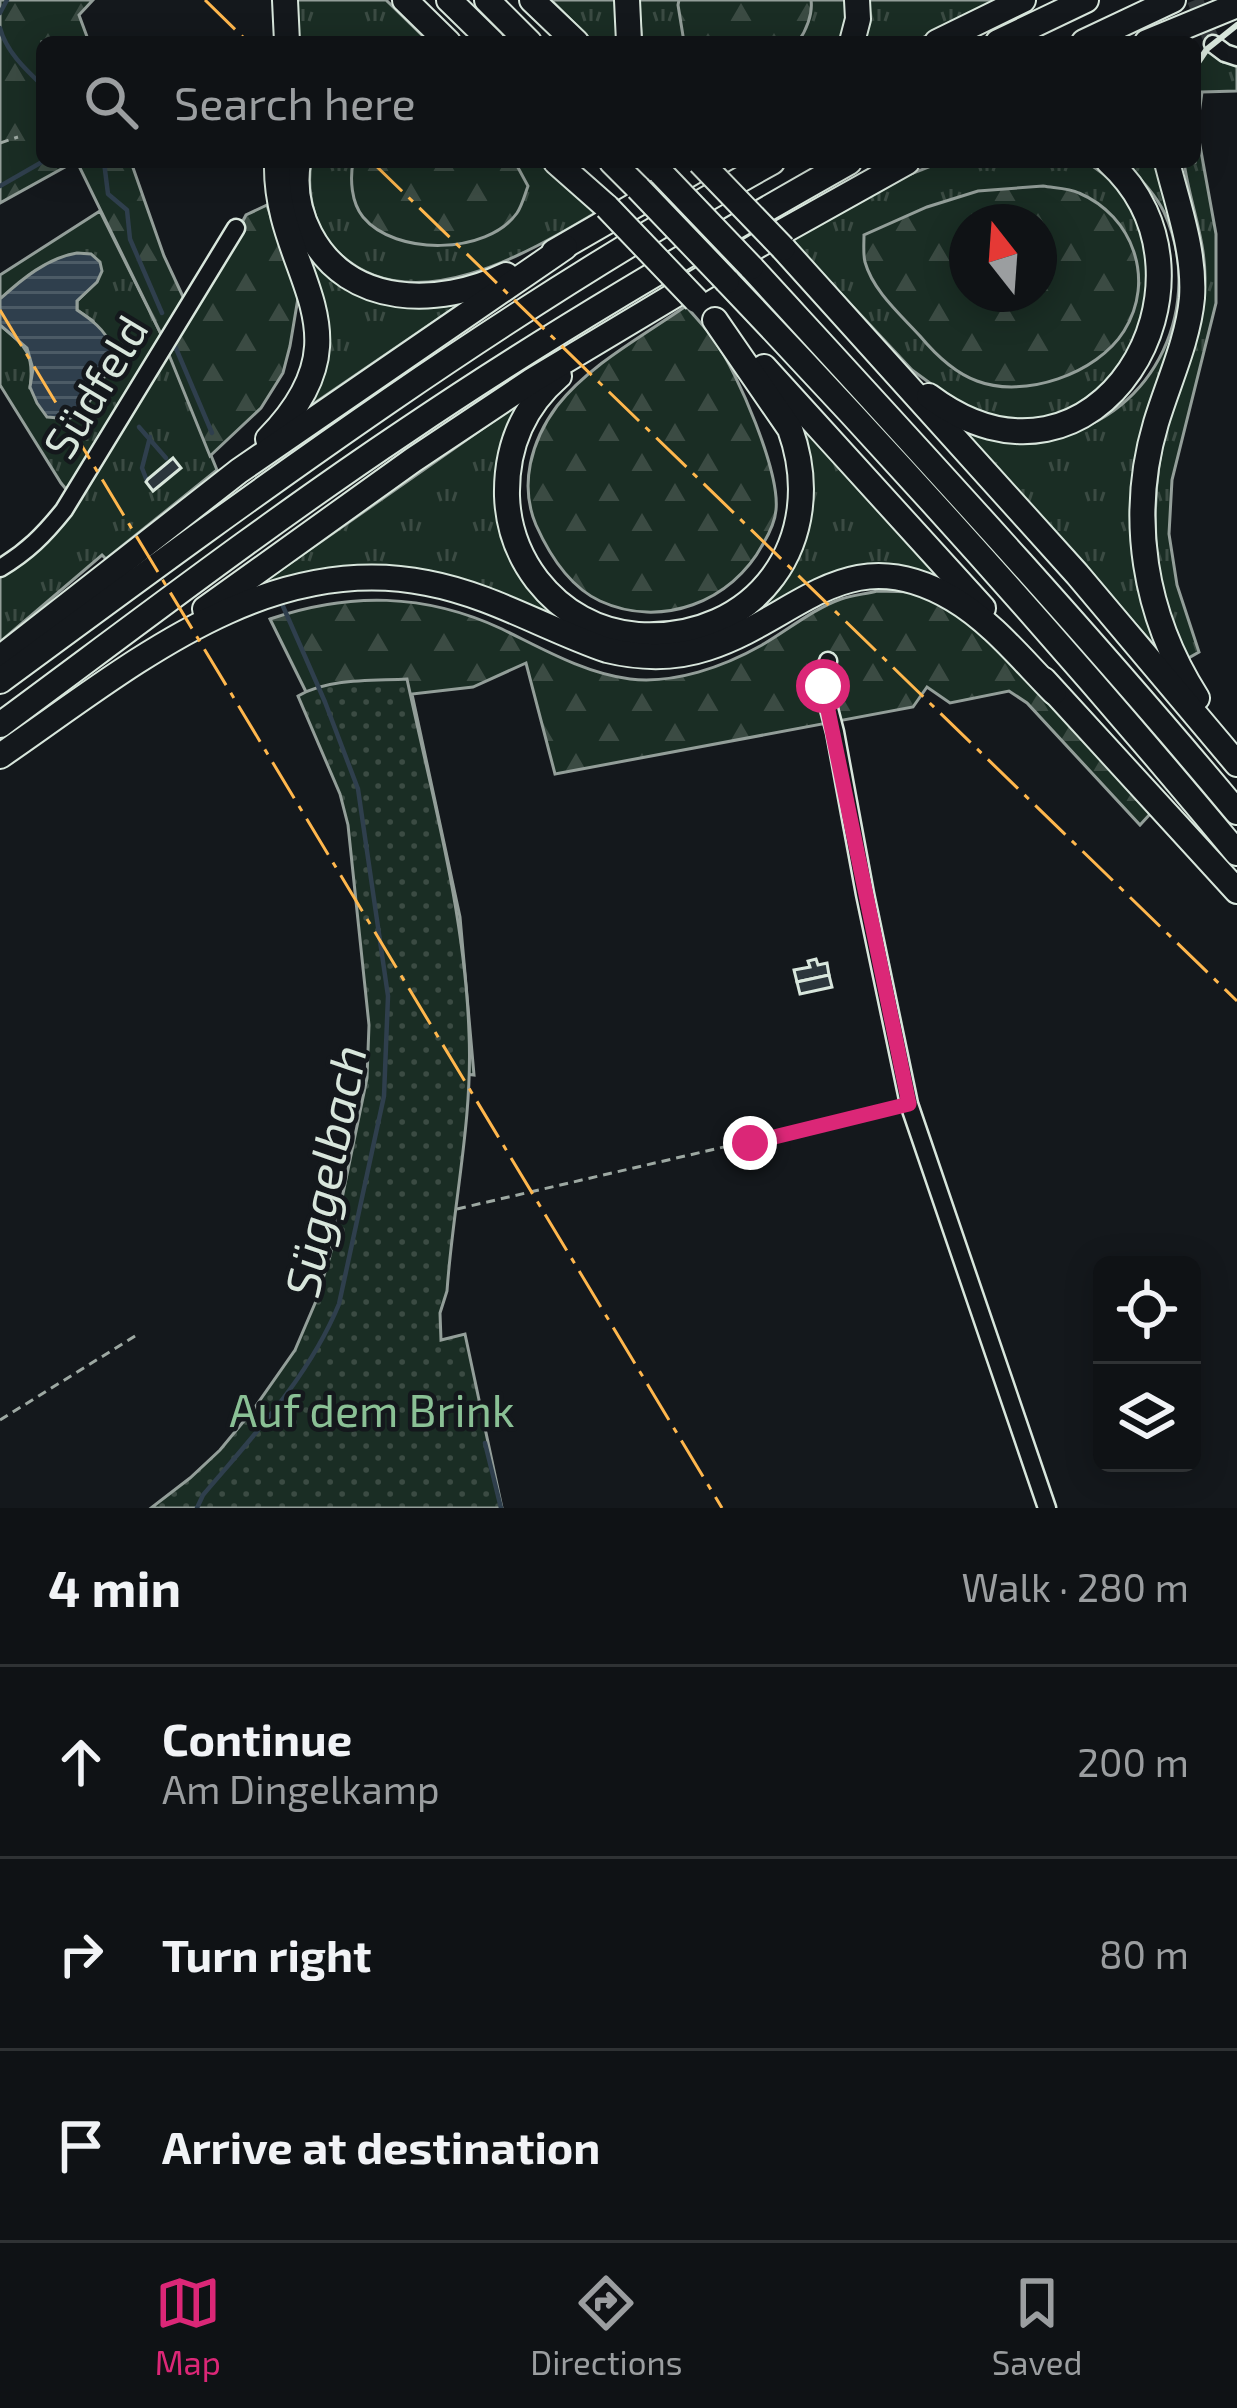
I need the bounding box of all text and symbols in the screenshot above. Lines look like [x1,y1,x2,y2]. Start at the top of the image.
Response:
search box [36,36,1201,168]
icon: search [78,69,144,135]
text: Search here [174,75,416,129]
north arrow [949,204,1057,312]
street label: Südfeld [31,305,158,467]
route start [796,659,850,713]
water label: Süggelbach [271,1040,377,1301]
route end [723,1116,777,1170]
map controls [1093,1256,1201,1472]
button: locate [1093,1256,1201,1364]
button: layers [1093,1364,1201,1472]
park label: Auf dem Brink [229,1382,515,1436]
text: 4 min [48,1556,181,1617]
text: Walk · 280 m [961,1563,1189,1610]
text: Continue [162,1711,352,1765]
icon: ahead [48,1729,114,1795]
text: 200 m [1077,1738,1189,1785]
text: Am Dingelkamp [162,1765,440,1812]
icon: right [48,1921,114,1987]
text: Turn right [162,1927,371,1981]
text: 80 m [1099,1930,1189,1977]
icon: arrive [48,2113,114,2179]
text: Arrive at destination [162,2119,600,2173]
tab: Map [155,2270,221,2382]
tab: Directions [530,2270,682,2382]
tab: Saved [992,2270,1082,2382]

